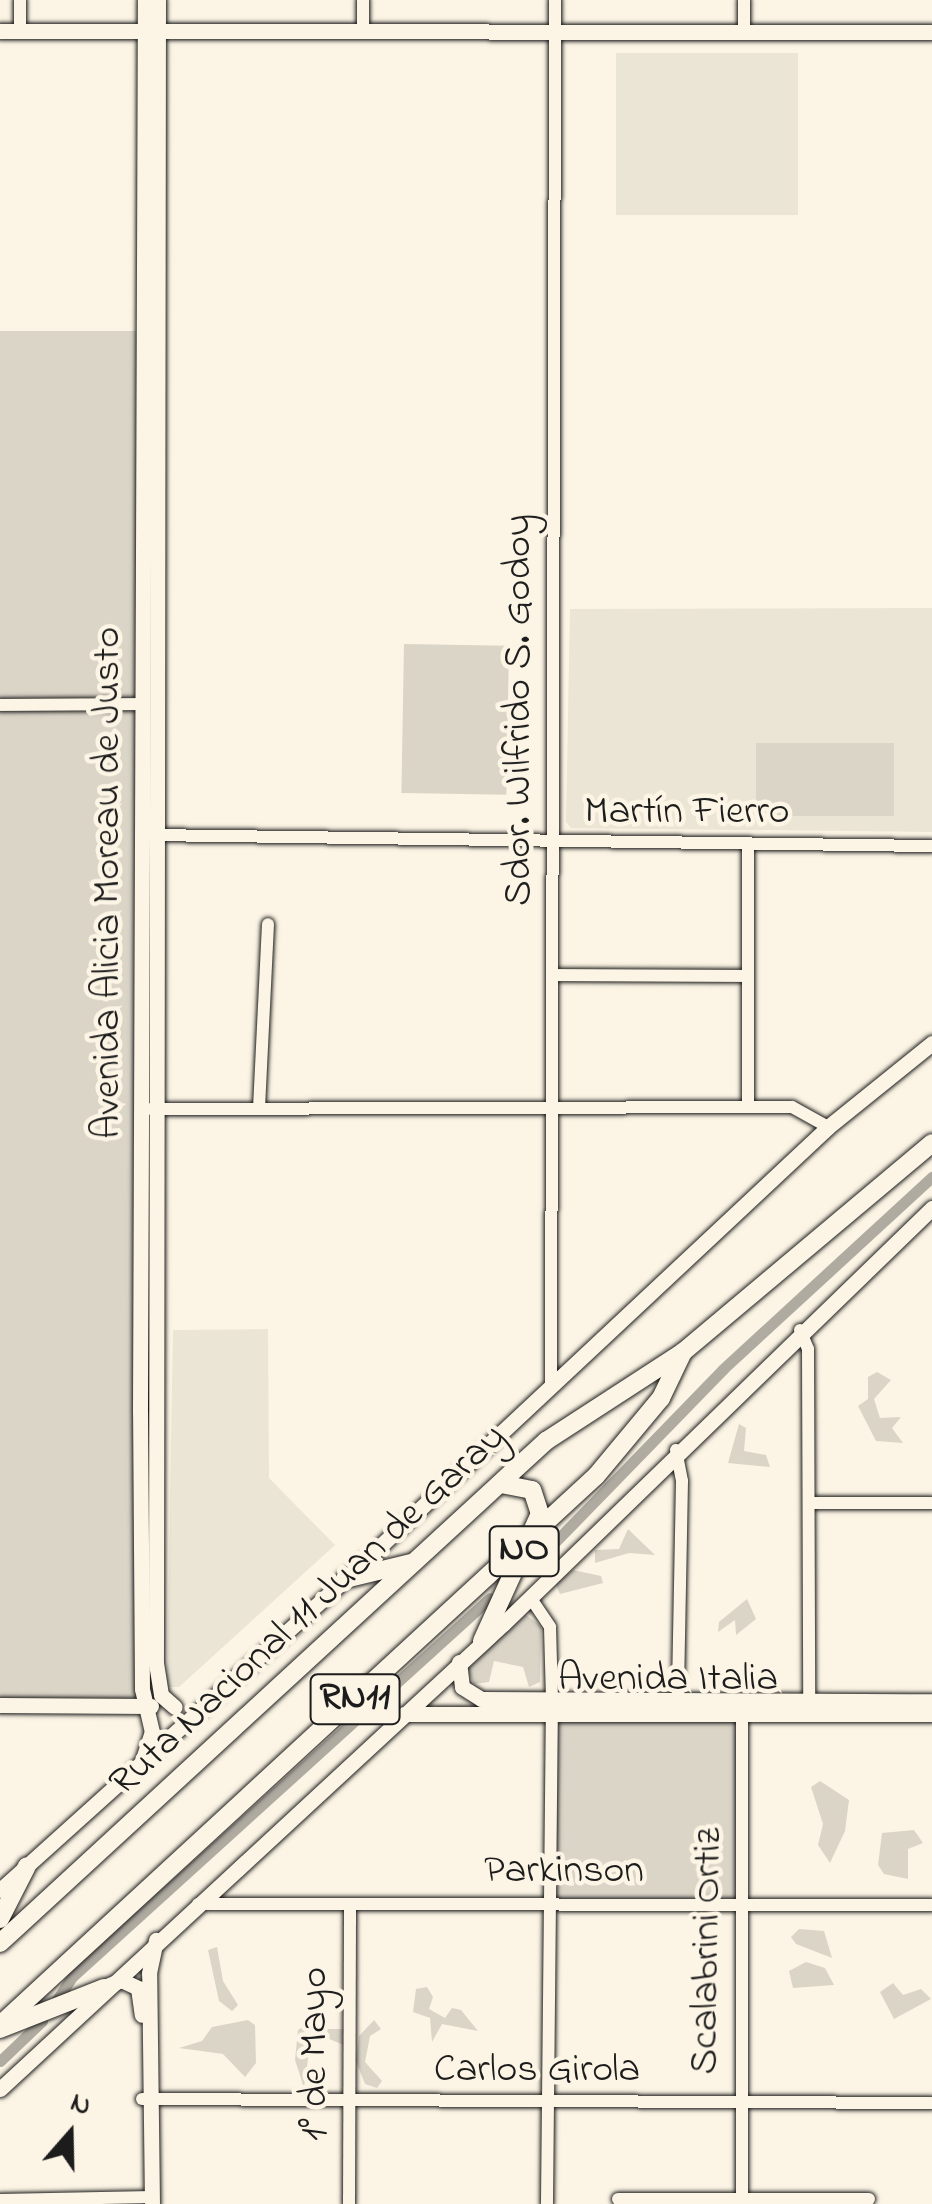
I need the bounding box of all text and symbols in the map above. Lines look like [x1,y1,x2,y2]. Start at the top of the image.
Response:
street label: Sdor. Wilfrido S. Godoy [496,514,544,906]
street label: Avenida Alicia Moreau de Justo [85,627,133,1139]
street label: Martín Fierro [584,789,790,837]
street label: Ruta Nacional 11 Juan de Garay [101,1415,517,1807]
road number: NO [486,1518,562,1584]
street label: Avenida Italia [558,1656,778,1704]
road number: RN11 [308,1666,402,1732]
street label: Scalabrini Ortiz [682,1827,734,2075]
street label: Parkinson [484,1848,644,1896]
street label: 1° de Mayo [292,1967,340,2141]
street label: Carlos Girola [434,2047,640,2095]
text: N [65,2083,96,2128]
north arrow [20,2084,120,2184]

